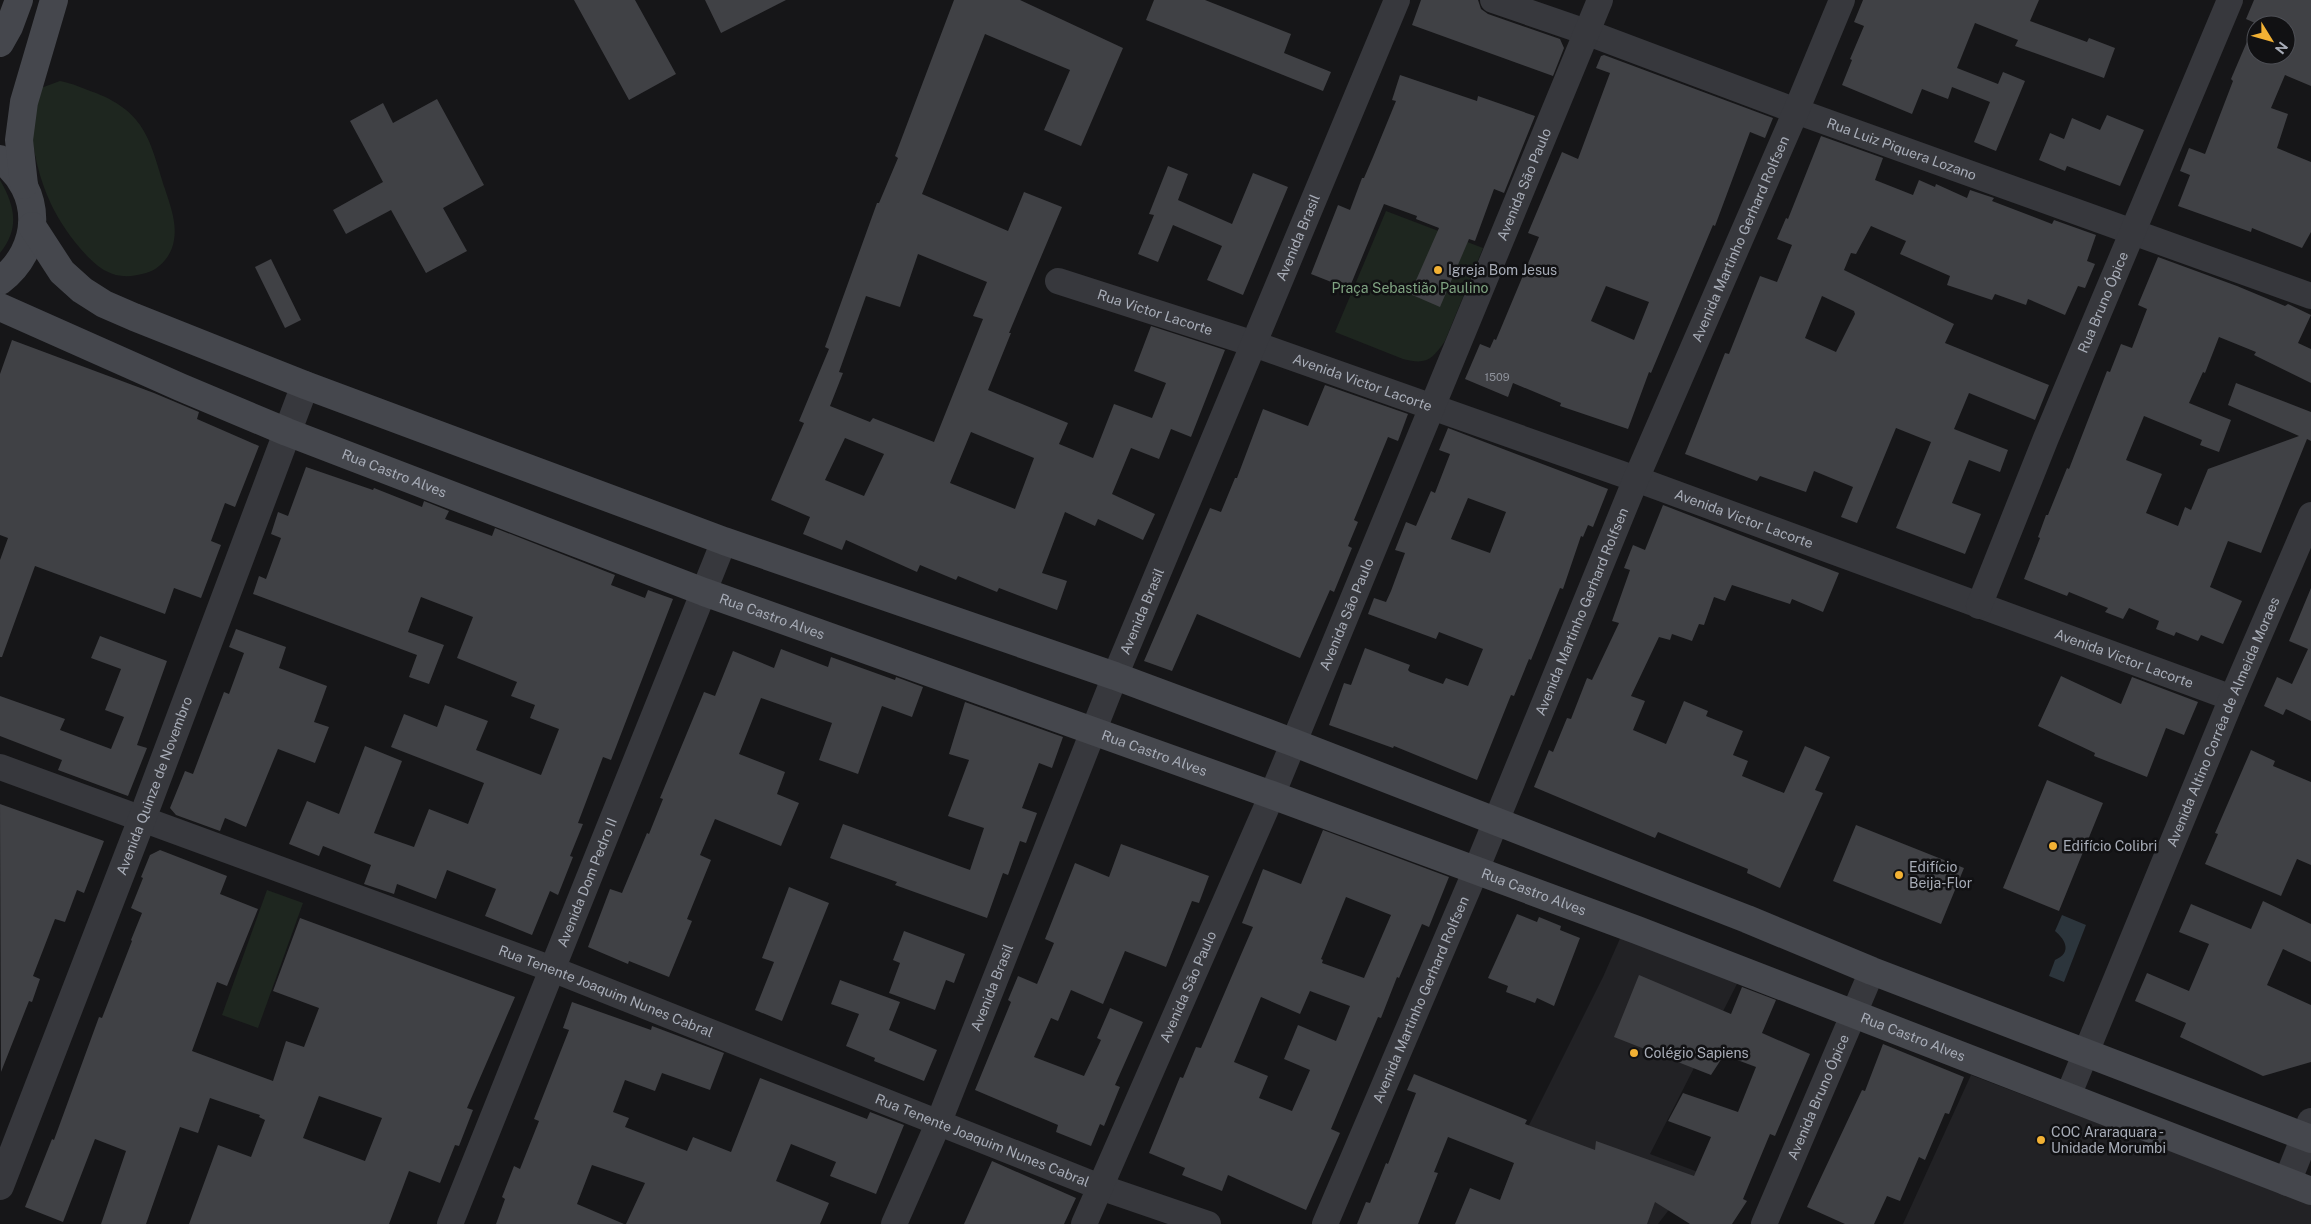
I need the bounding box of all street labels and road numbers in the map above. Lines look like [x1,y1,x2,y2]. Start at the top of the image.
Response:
street label: Rua Luiz Piquera Lozano [1825,115,1979,183]
street label: Avenida São Paulo [1494,126,1554,243]
street label: Avenida Martinho Gerhard Rolfsen [1689,134,1792,345]
street label: Avenida Brasil [1273,192,1323,283]
street label: Rua Bruno Ópice [2075,249,2131,356]
street label: Rua Victor Lacorte [1095,286,1215,338]
street label: Avenida Victor Lacorte [1291,350,1434,414]
street label: Rua Castro Alves [340,446,449,500]
street label: Avenida Victor Lacorte [1672,486,1816,551]
street label: Avenida Martinho Gerhard Rolfsen [1532,505,1631,718]
street label: Avenida São Paulo [1316,556,1377,673]
street label: Avenida Brasil [1117,566,1167,657]
street label: Rua Castro Alves [717,590,827,642]
street label: Avenida Altino Corrêa de Almeida Moraes [2164,595,2283,849]
street label: Avenida Victor Lacorte [2053,626,2196,691]
street label: Avenida Quinze de Novembro [113,694,195,877]
street label: Rua Castro Alves [1100,727,1209,779]
street label: Avenida Dom Pedro II [554,815,620,949]
street label: Rua Castro Alves [1479,865,1588,919]
street label: Avenida Martinho Gerhard Rolfsen [1370,894,1472,1105]
street label: Avenida São Paulo [1157,929,1219,1045]
street label: Rua Tenente Joaquim Nunes Cabral [496,942,715,1040]
street label: Avenida Brasil [968,942,1016,1033]
street label: Rua Castro Alves [1858,1009,1967,1064]
street label: Avenida Bruno Ópice [1784,1032,1852,1162]
street label: Rua Tenente Joaquim Nunes Cabral [873,1090,1092,1190]

